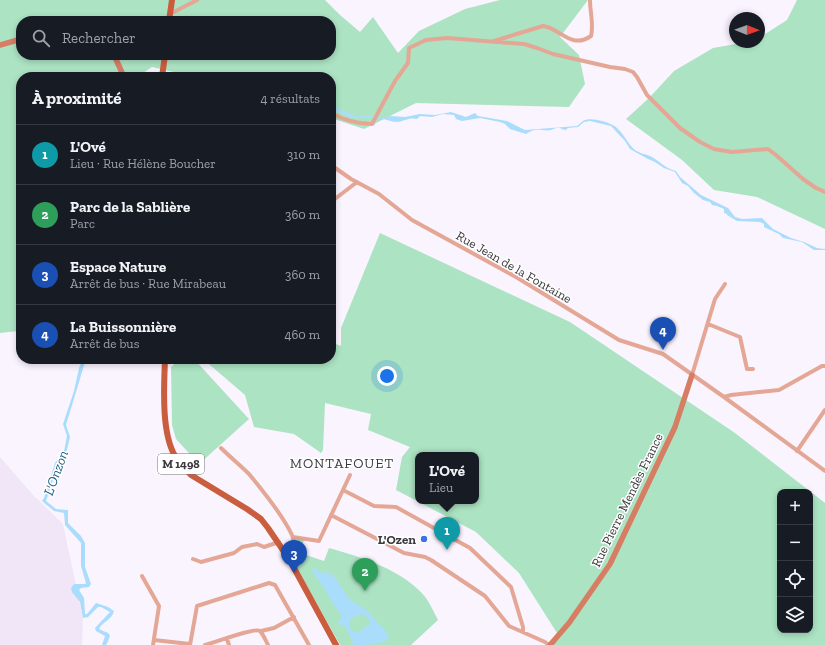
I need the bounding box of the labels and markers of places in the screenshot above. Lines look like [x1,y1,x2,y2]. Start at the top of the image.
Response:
pin: 4 [650,317,676,350]
pin: 1 [434,517,460,550]
place label: L'Ozen [378,532,416,547]
marker: L'Ozen [419,534,429,544]
pin: 3 [281,540,307,573]
pin: 2 [352,558,378,591]

